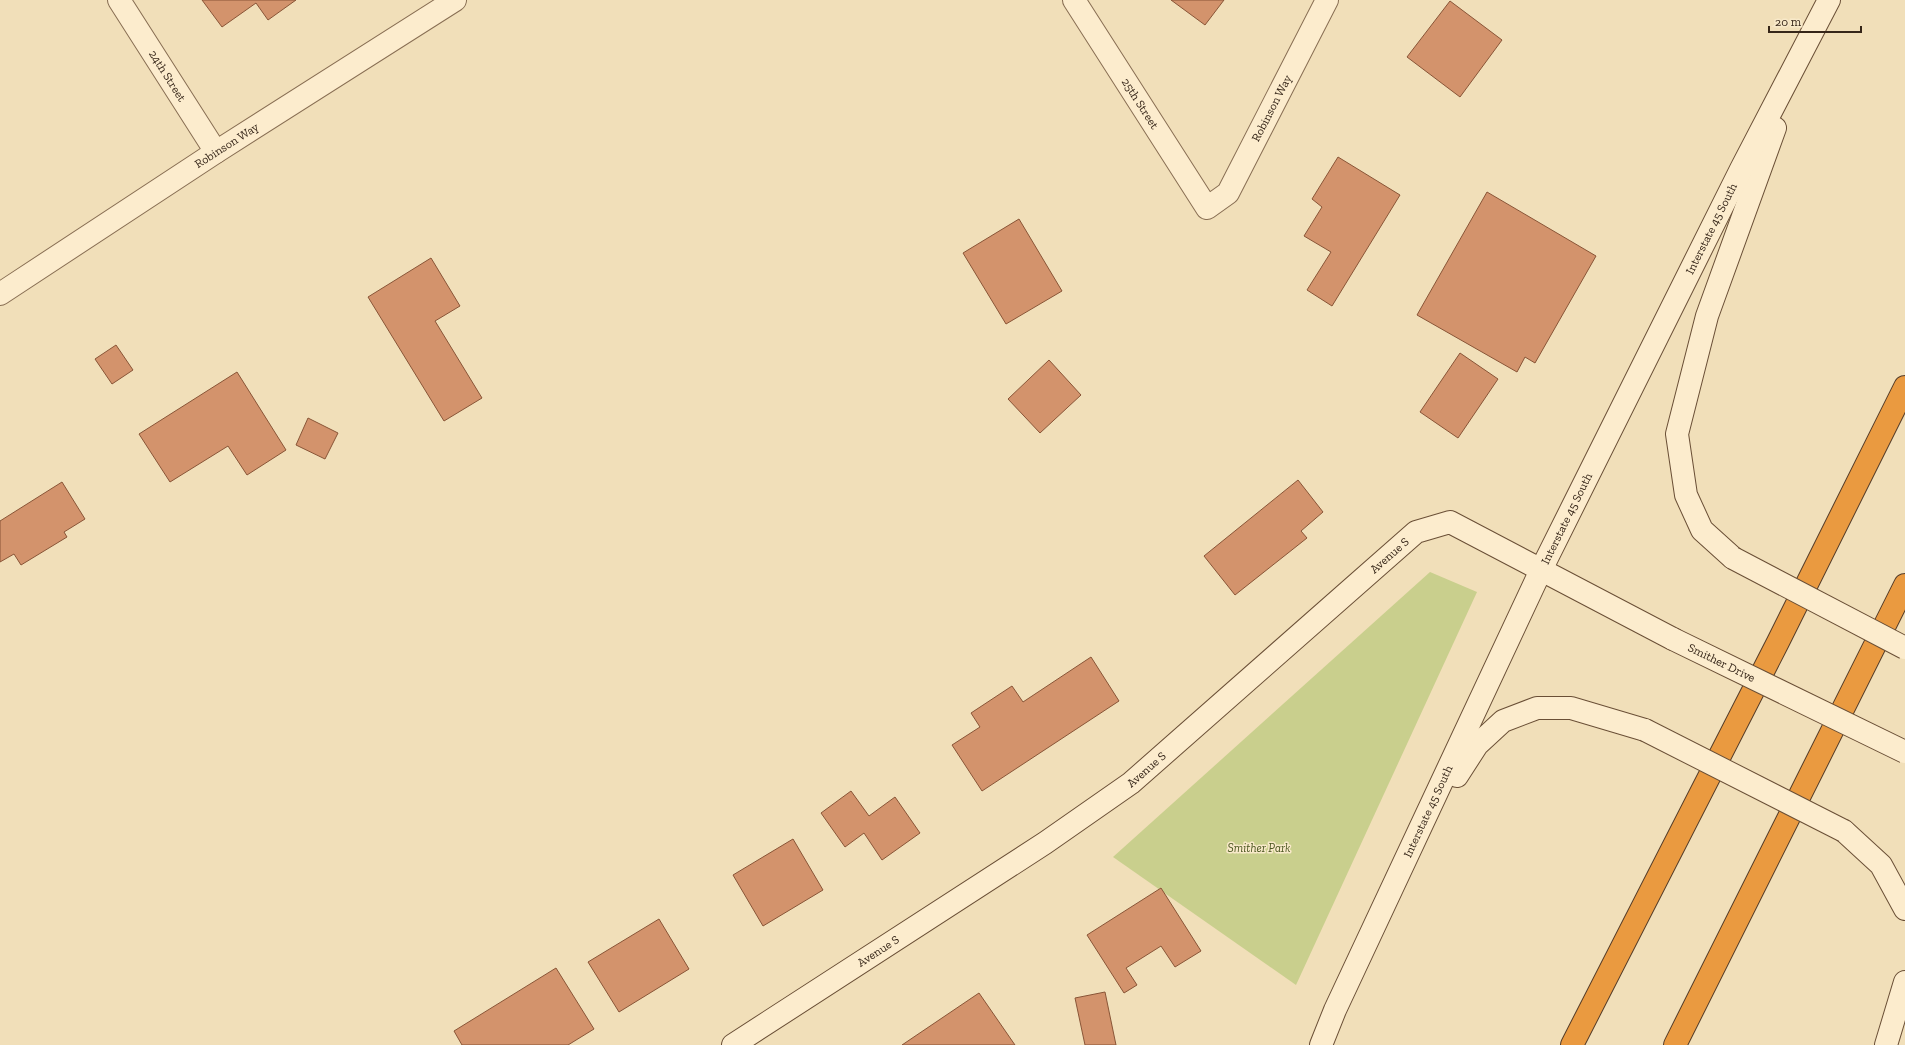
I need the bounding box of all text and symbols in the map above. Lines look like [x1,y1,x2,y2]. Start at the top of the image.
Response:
scale bar [1769,8,1861,34]
text: 20 m [1775,15,1802,29]
street label: 24th Street [146,48,189,105]
street label: Robinson Way [1249,72,1295,144]
street label: 25th Street [1119,76,1162,132]
street label: Robinson Way [192,119,262,171]
street label: Interstate 45 South [1683,180,1740,277]
street label: Interstate 45 South [1538,470,1595,566]
street label: Avenue S [1367,534,1412,576]
street label: Smither Drive [1686,640,1758,685]
street label: Avenue S [1124,749,1169,790]
street label: Interstate 45 South [1400,763,1456,860]
park label: Smither Park [1228,841,1291,855]
street label: Avenue S [855,932,902,970]

